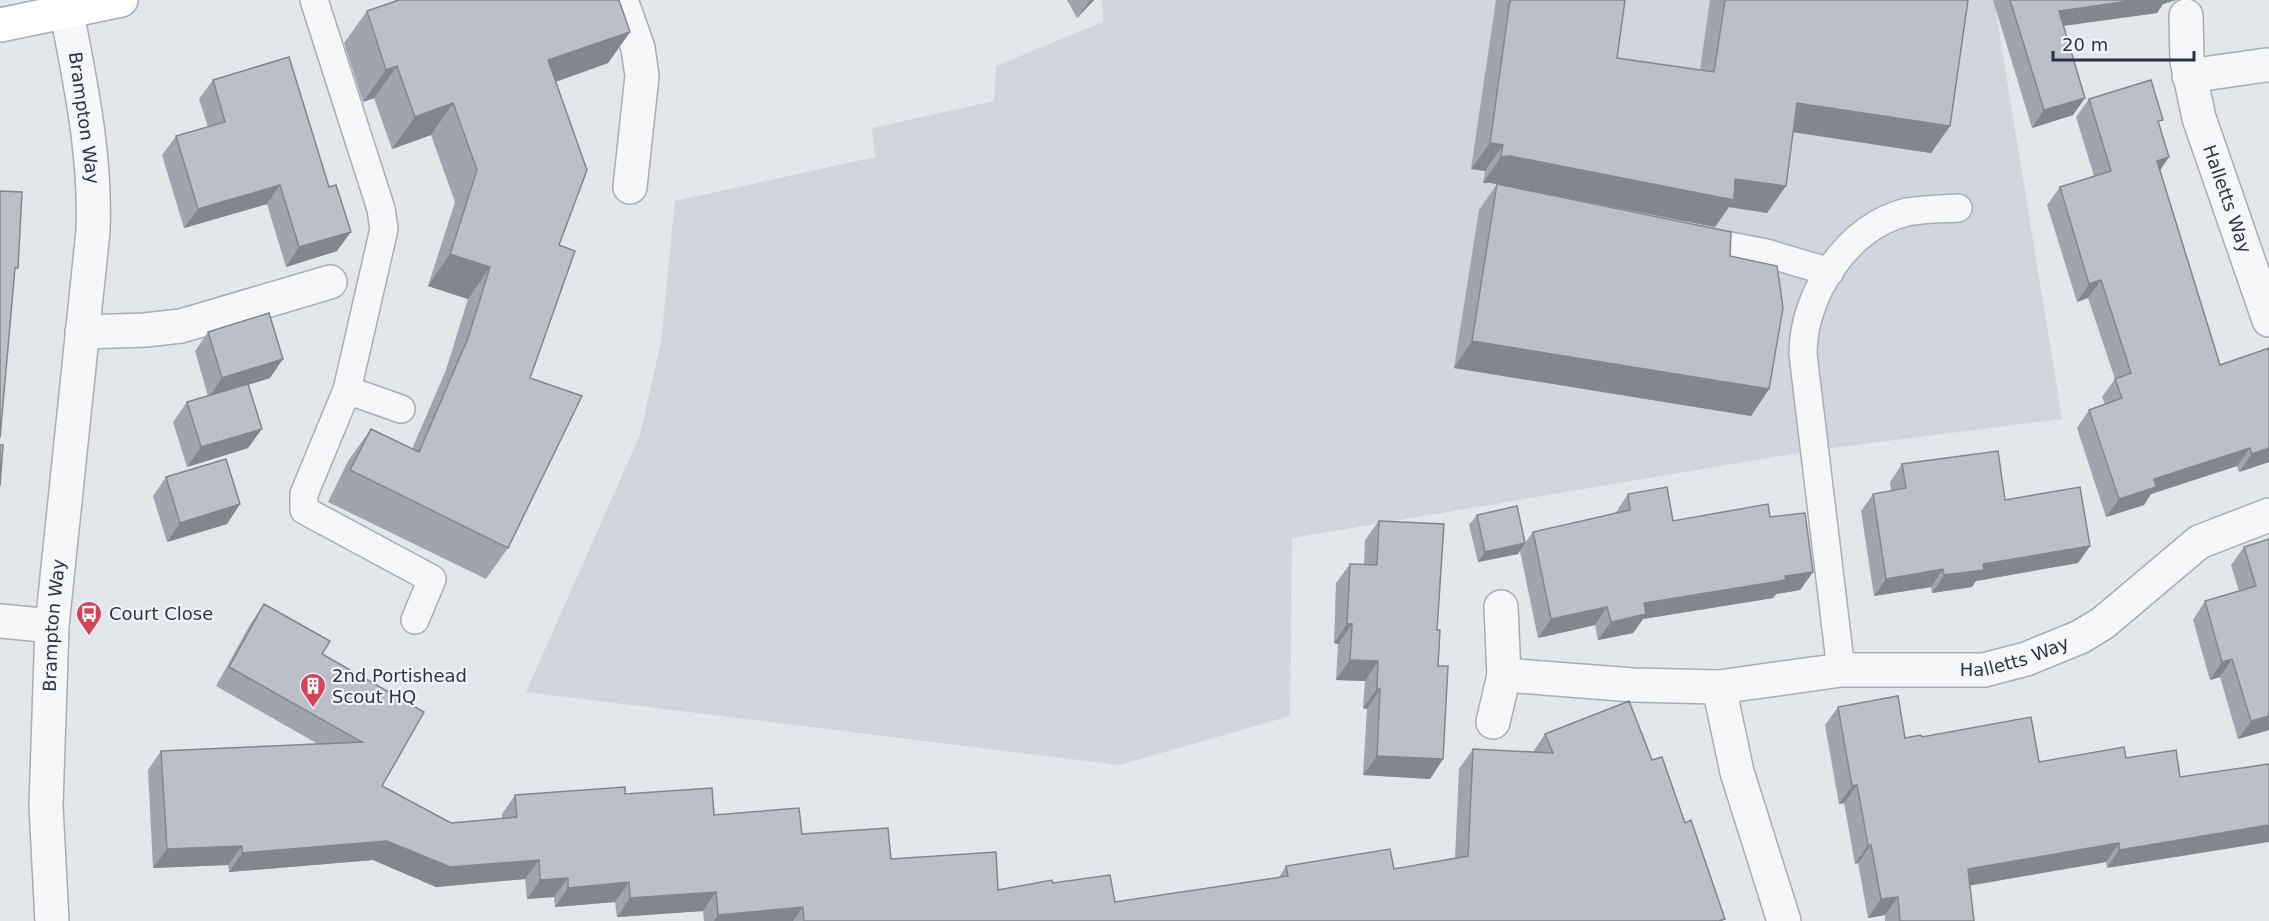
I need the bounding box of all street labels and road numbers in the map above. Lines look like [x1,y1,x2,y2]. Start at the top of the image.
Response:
street label: Brampton Way [65,50,104,186]
street label: Halletts Way [2199,142,2256,256]
street label: Brampton Way [39,557,69,692]
street label: Halletts Way [1960,631,2072,680]

